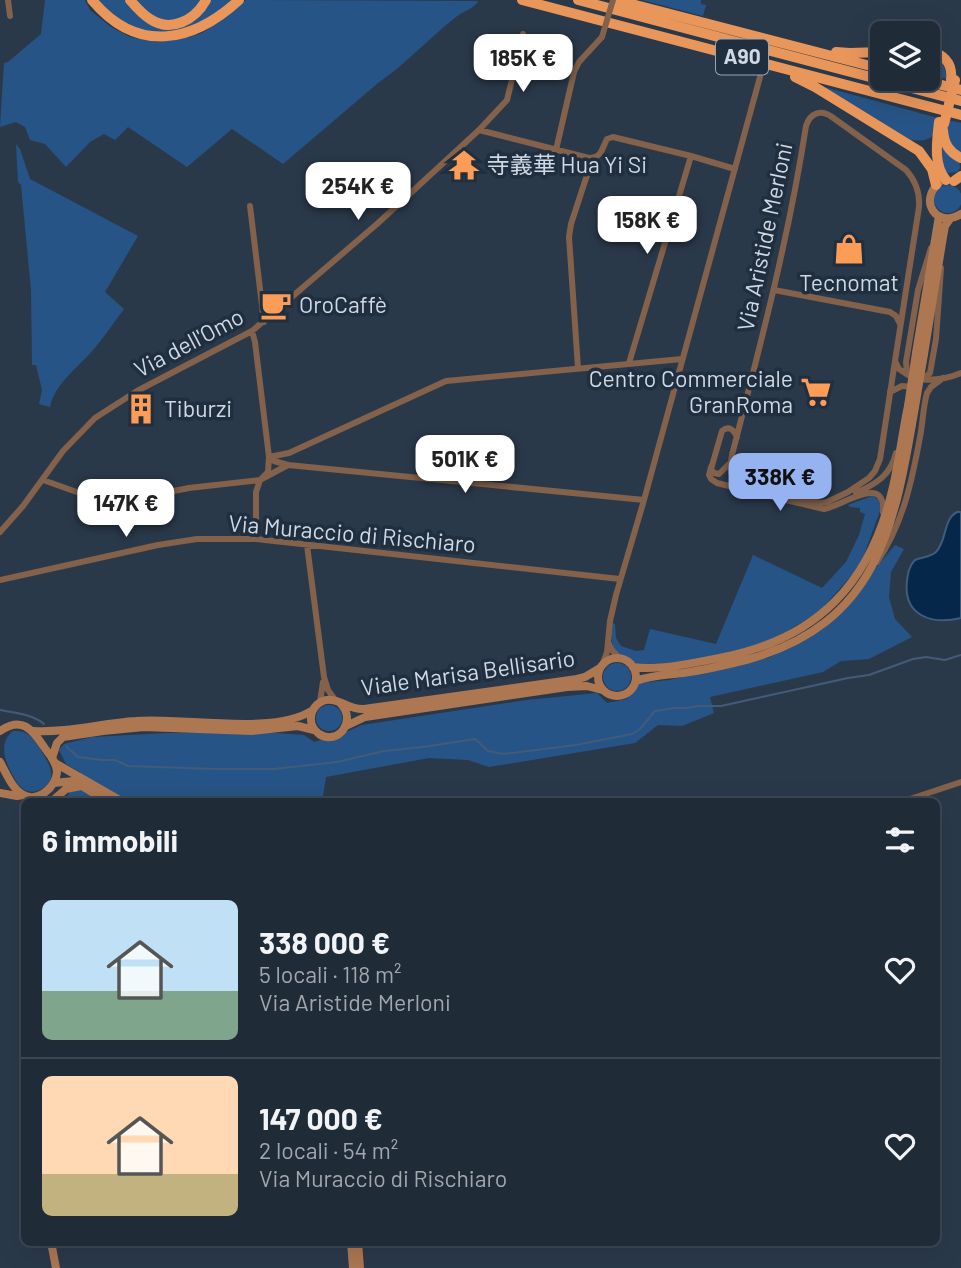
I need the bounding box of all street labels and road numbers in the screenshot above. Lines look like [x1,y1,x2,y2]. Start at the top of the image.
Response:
road number: A90 [716,40,768,74]
street label: Via Aristide Merloni [730,140,798,334]
street label: Via dell'Omo [129,302,248,383]
street label: Via Muraccio di Rischiaro [227,508,477,558]
street label: Viale Marisa Bellisario [359,643,577,701]

